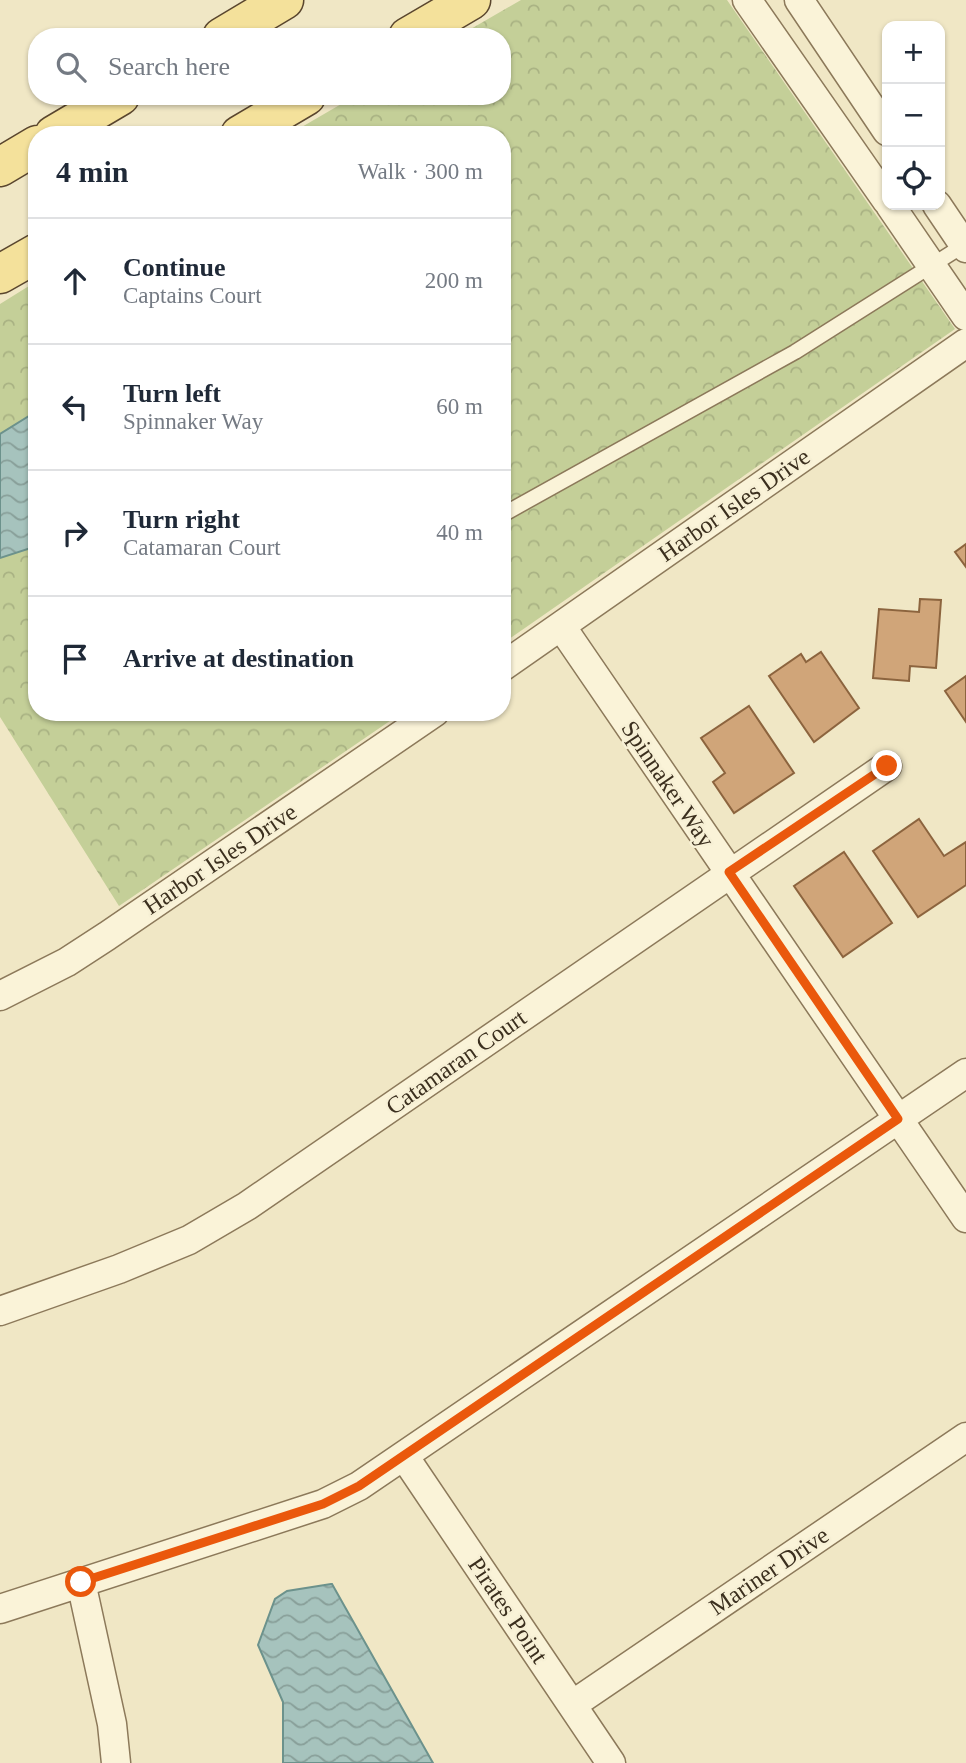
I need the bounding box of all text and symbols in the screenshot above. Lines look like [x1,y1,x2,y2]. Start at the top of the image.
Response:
map controls [882,21,945,210]
button: + [882,21,945,84]
search box [28,28,511,105]
icon: search [52,48,90,86]
text: Search here [108,52,230,81]
button: − [882,84,945,147]
button: locate [882,147,945,210]
text: 4 min [56,155,129,188]
text: Walk · 300 m [358,159,483,184]
text: Continue [123,253,226,282]
icon: ahead [56,262,94,300]
text: 200 m [425,268,483,293]
text: Captains Court [123,283,262,308]
text: Turn left [123,379,221,408]
icon: left [56,388,94,426]
text: 60 m [436,394,483,419]
text: Spinnaker Way [123,409,263,434]
street label: Harbor Isles Drive [653,443,815,567]
text: Turn right [123,505,240,534]
icon: right [56,514,94,552]
text: 40 m [436,520,483,545]
text: Catamaran Court [123,535,281,560]
icon: arrive [56,640,94,678]
text: Arrive at destination [123,644,354,673]
street label: Spinnaker Way [616,716,720,852]
route end [871,750,902,781]
street label: Harbor Isles Drive [139,798,301,920]
street label: Catamaran Court [381,1004,531,1120]
street label: Mariner Drive [705,1522,833,1620]
street label: Pirates Point [463,1552,553,1668]
route start [65,1566,96,1597]

